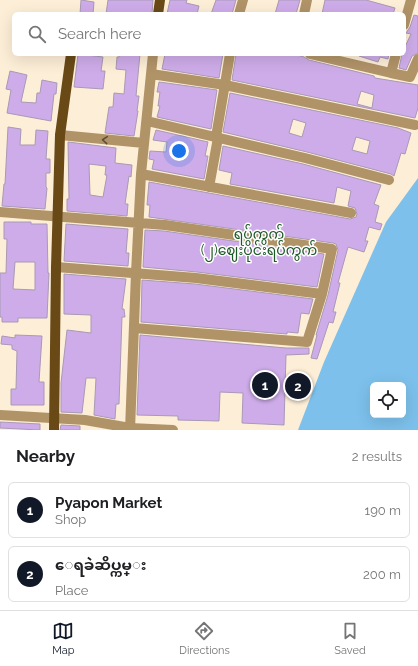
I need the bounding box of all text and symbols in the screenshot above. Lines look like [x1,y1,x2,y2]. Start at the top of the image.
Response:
search box [12,12,406,56]
icon: search [26,23,48,45]
text: Search here [58,25,141,43]
one-way arrow [102,135,108,144]
your location [169,141,189,161]
district label: ရပ်ကွက် (၂)ဈေးပိုင်းရပ်ကွက် [201,224,317,262]
pin: 1 [252,370,278,400]
pin: 2 [285,371,311,401]
map controls [370,382,406,418]
button: locate [370,382,406,418]
text: Nearby [16,446,75,466]
text: 2 results [352,449,402,464]
text: Pyapon Market [55,494,162,512]
text: 1 [27,503,33,518]
text: 190 m [365,503,401,518]
text: Shop [55,512,86,527]
text: ေရခဲဆိပ္ကမ္း [55,556,147,574]
text: 2 [26,567,34,582]
text: 200 m [363,567,401,582]
text: Place [55,583,88,598]
tab: Map [52,620,75,657]
tab: Directions [179,620,230,657]
tab: Saved [334,620,366,657]

